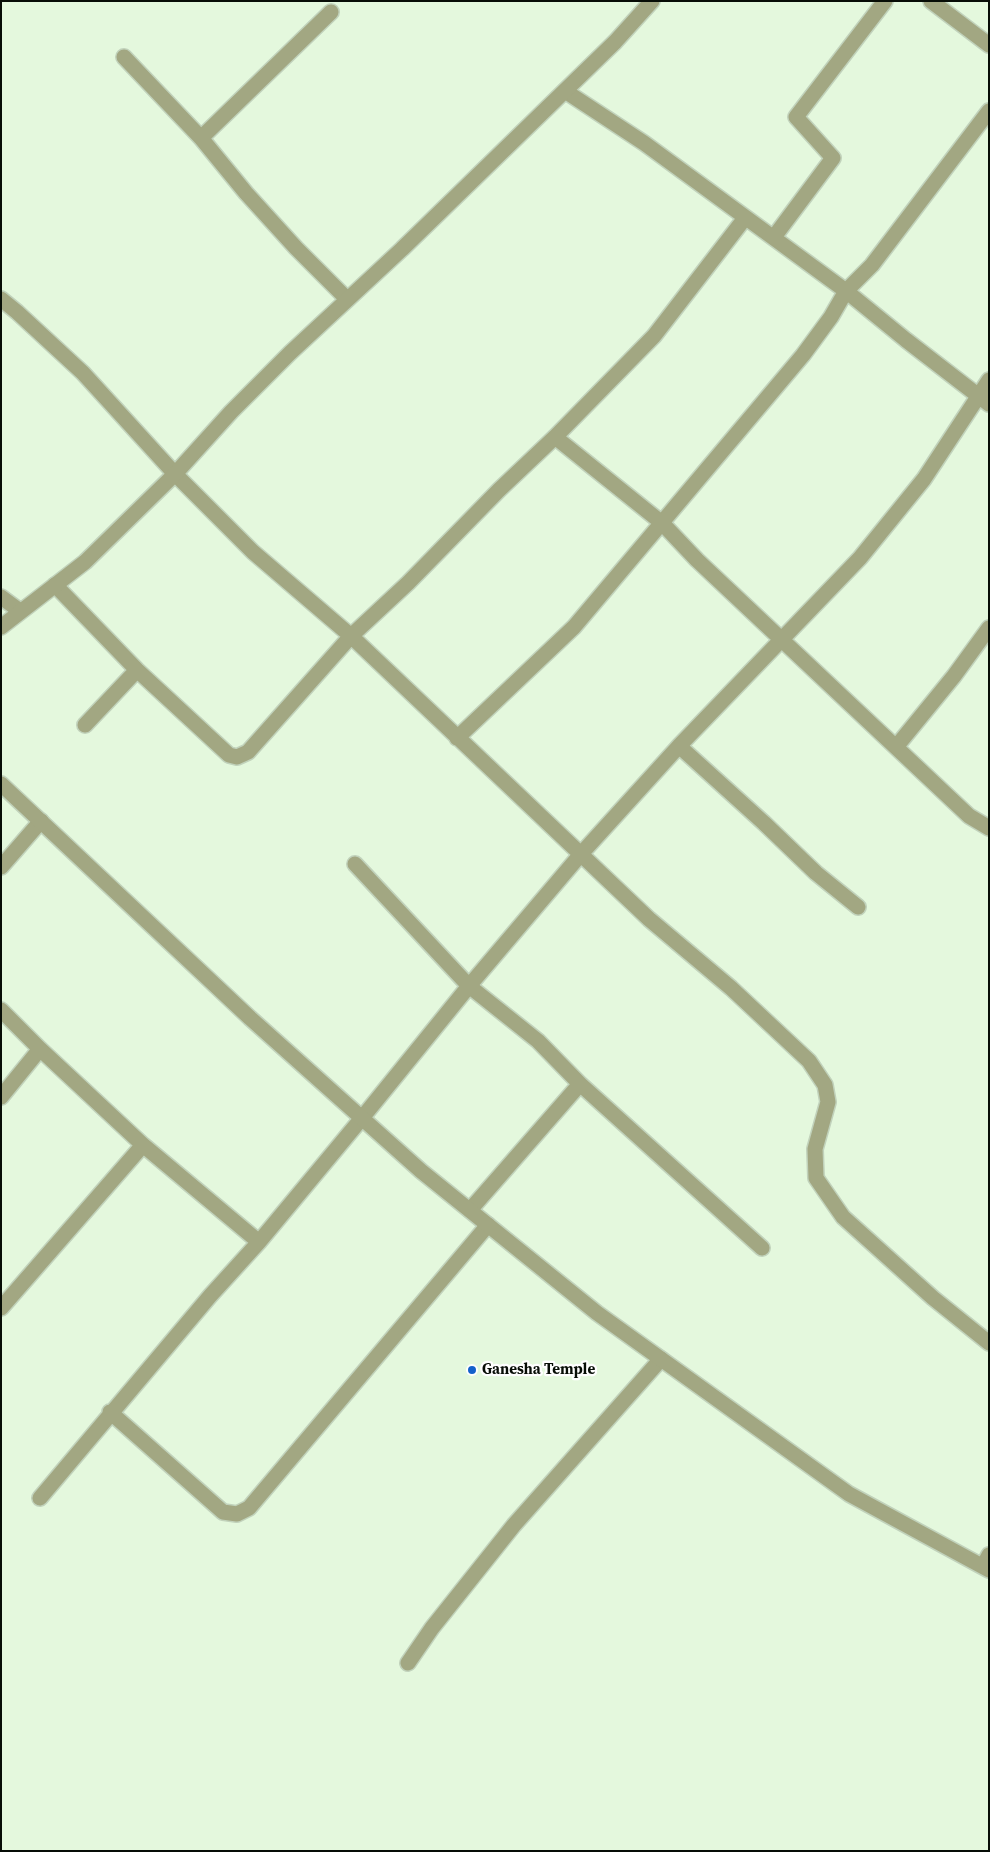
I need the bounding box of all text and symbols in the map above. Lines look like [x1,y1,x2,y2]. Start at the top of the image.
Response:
place label: Ganesha Temple [482,1361,595,1379]
marker: Ganesha Temple [466,1364,478,1376]

